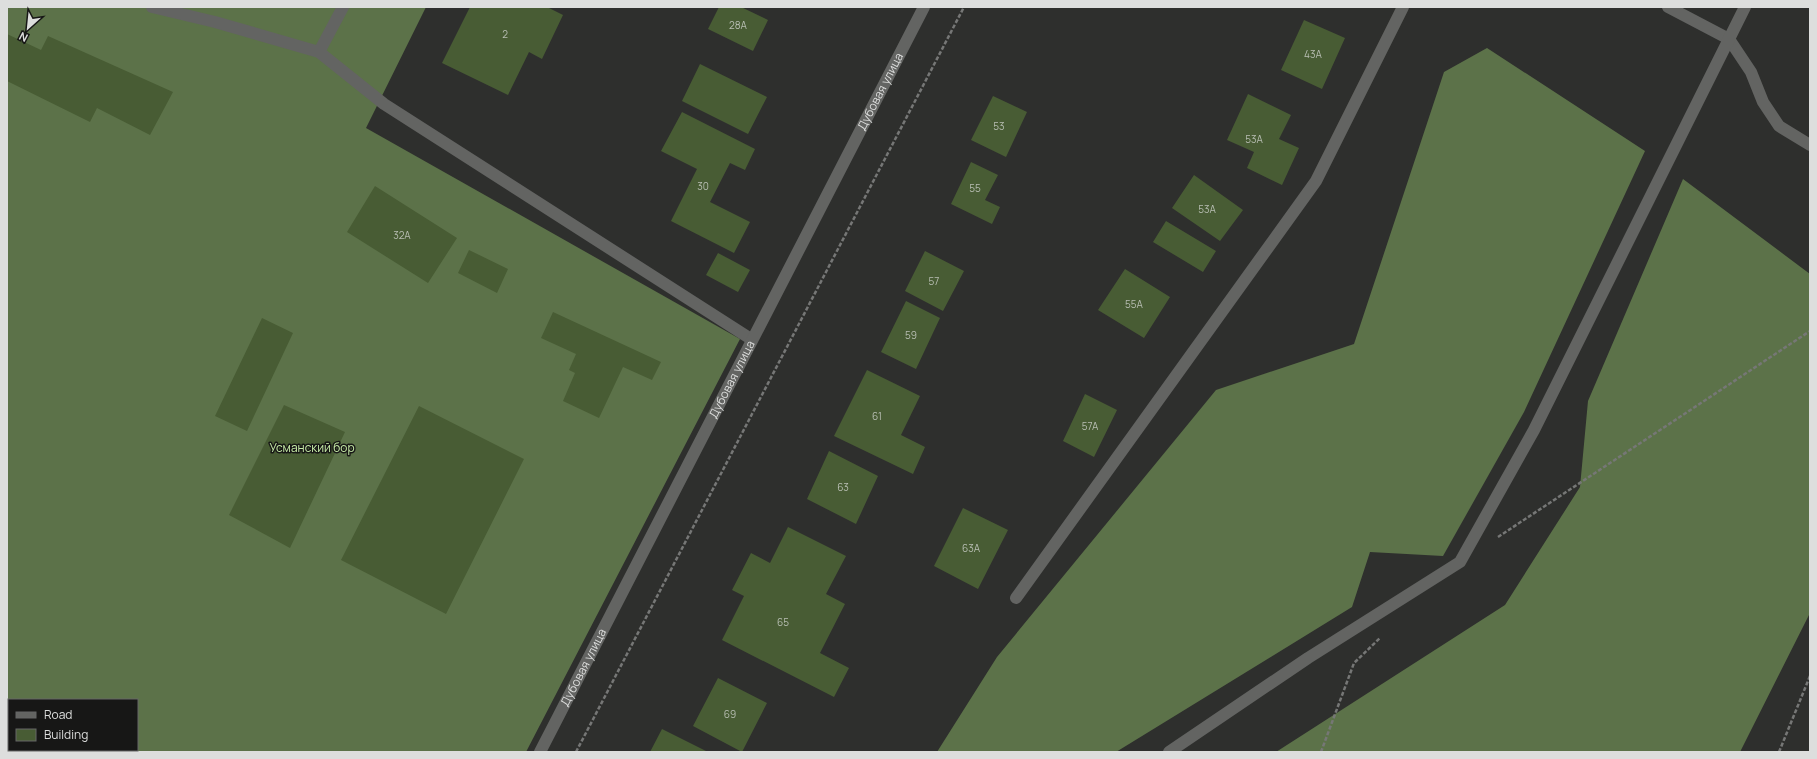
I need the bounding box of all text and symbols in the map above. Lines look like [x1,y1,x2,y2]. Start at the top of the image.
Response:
north arrow [8,8,48,48]
house number: 28А [729,18,748,32]
house number: 2 [502,27,508,41]
text: N [16,29,30,46]
house number: 43А [1304,47,1323,61]
street label: Дубовая улица [853,49,907,133]
house number: 53 [993,119,1005,133]
house number: 53А [1245,132,1263,146]
house number: 30 [697,179,709,193]
house number: 55 [969,181,981,195]
house number: 53А [1198,202,1216,216]
house number: 32А [393,228,411,242]
house number: 57 [929,274,939,288]
house number: 55А [1125,297,1144,311]
house number: 59 [905,328,917,342]
street label: Дубовая улица [704,337,759,421]
house number: 61 [872,409,882,423]
house number: 57А [1082,419,1099,433]
park label: Усманский бор [269,439,355,456]
house number: 63 [837,480,849,494]
house number: 63А [962,541,981,555]
house number: 65 [777,615,789,629]
street label: Дубовая улица [556,625,610,709]
legend [8,699,138,751]
text: Road [44,706,72,723]
house number: 69 [724,707,736,721]
text: Building [44,726,88,743]

